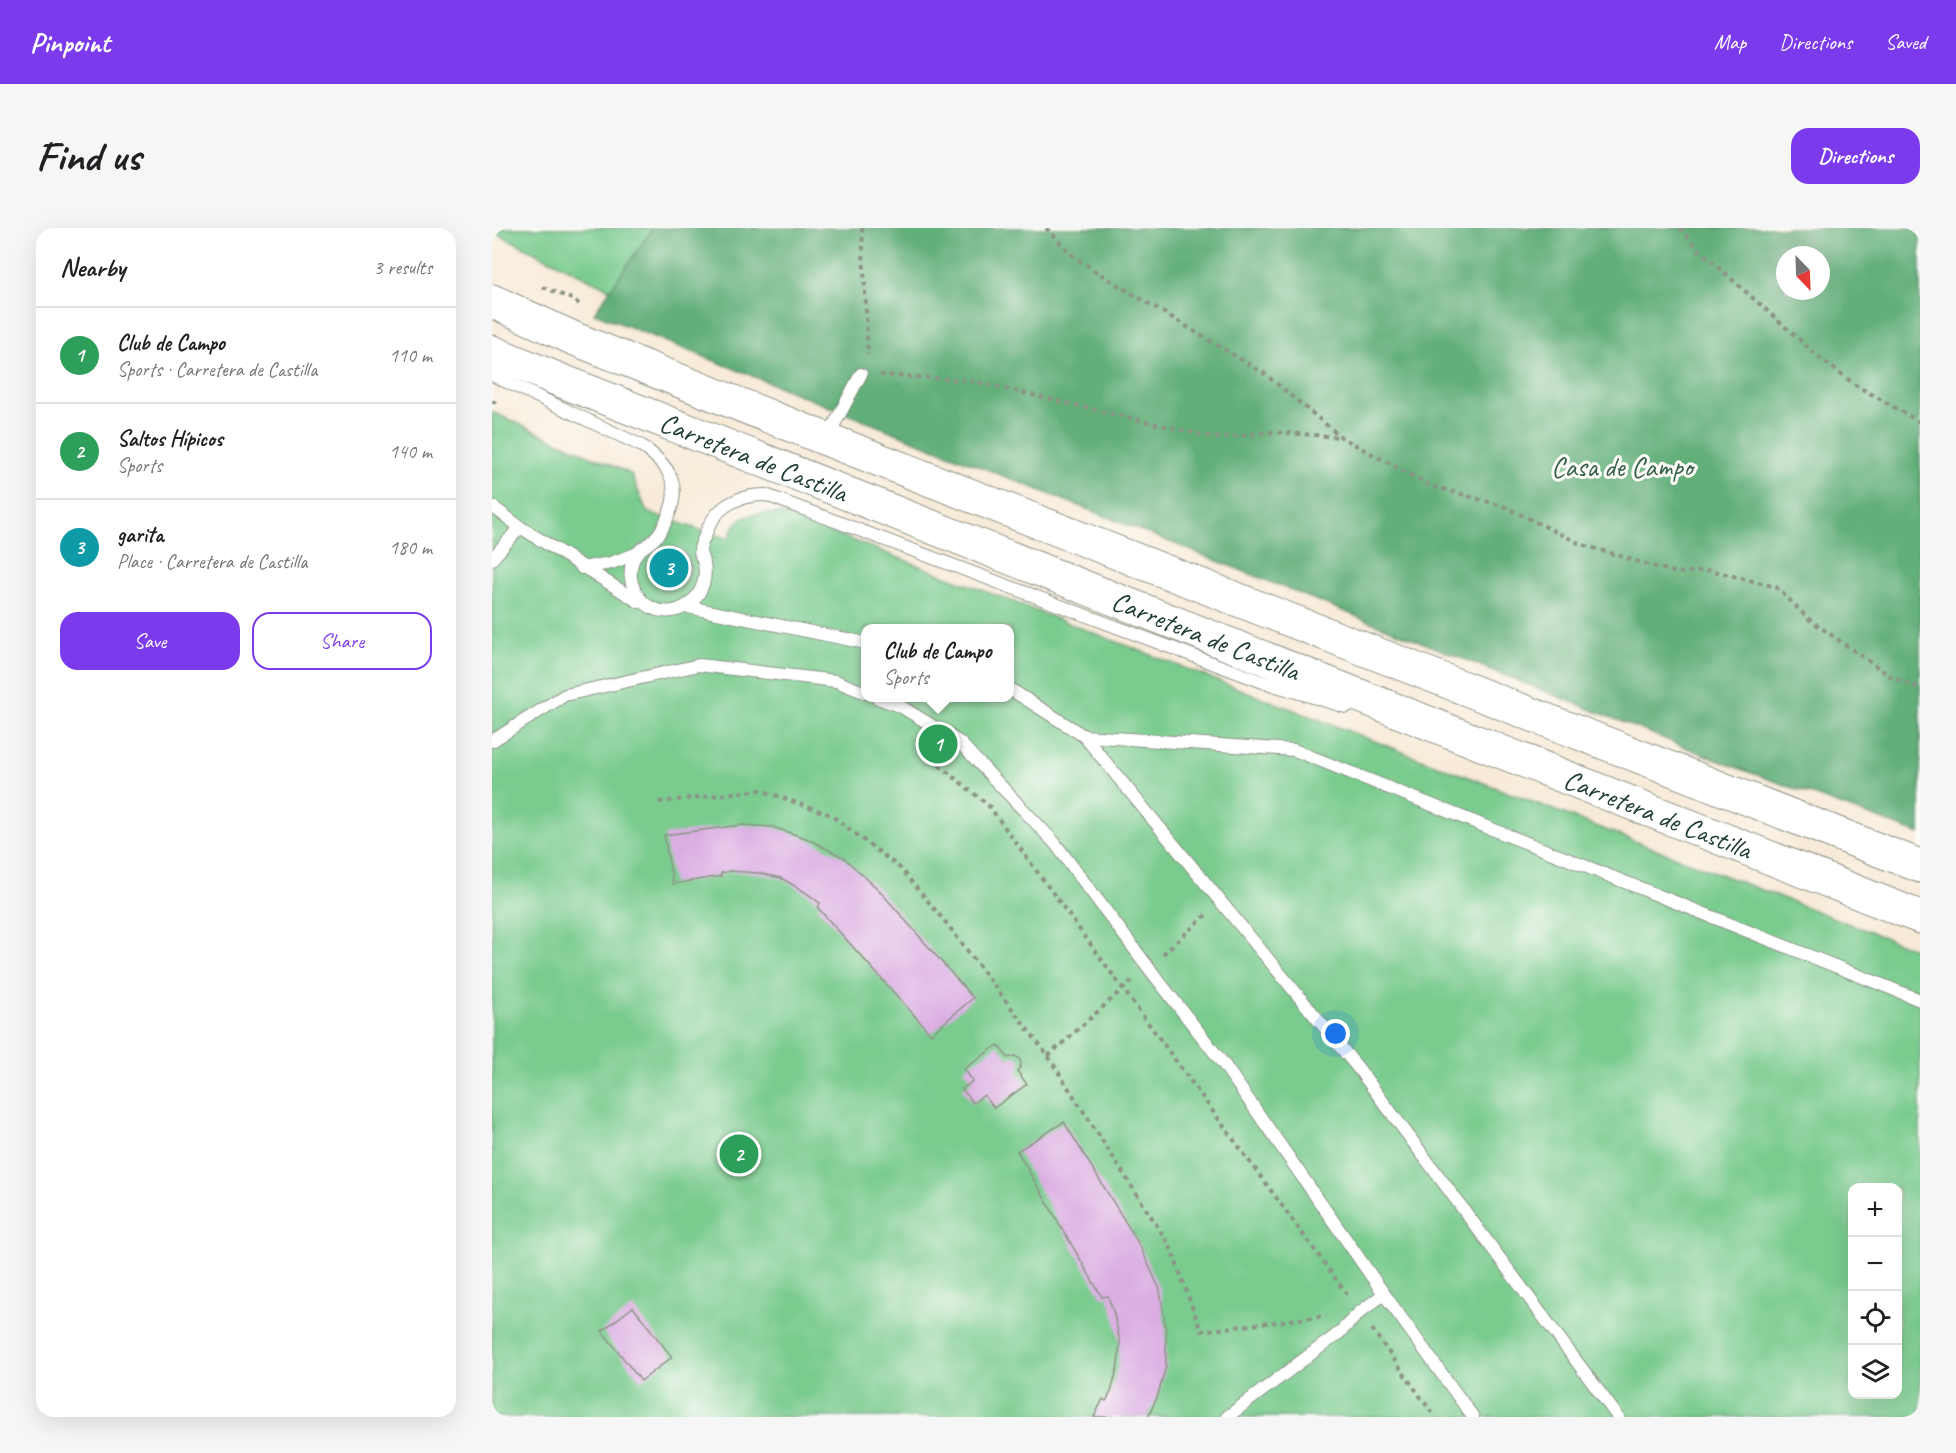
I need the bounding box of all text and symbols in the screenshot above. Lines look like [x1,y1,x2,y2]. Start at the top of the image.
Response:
text: Pinpoint [30,25,110,60]
text: Map [1714,29,1746,55]
text: Directions [1779,29,1852,55]
text: Saved [1885,29,1926,55]
button: Directions [1791,128,1920,184]
text: Find us [36,130,141,183]
north arrow [1776,246,1830,300]
text: Nearby [60,251,125,284]
text: 3 results [373,255,432,280]
text: Club de Campo [117,329,225,357]
text: 1 [75,343,84,368]
text: 110 m [389,343,432,368]
text: Sports · Carretera de Castilla [117,357,317,382]
street label: Carretera de Castilla [655,404,854,511]
text: Saltos Hípicos [117,425,223,453]
text: 2 [75,439,84,464]
text: 140 m [389,439,432,464]
park label: Casa de Campo [1551,449,1696,484]
text: Sports [117,453,162,478]
text: garita [117,521,164,549]
text: 3 [75,535,84,560]
text: 180 m [389,535,432,560]
pin: 3 [650,546,688,590]
text: Place · Carretera de Castilla [117,549,307,574]
street label: Carretera de Castilla [1107,583,1306,689]
button: Save [60,612,240,670]
button: Share [252,612,432,670]
popup [861,624,1014,702]
text: Club de Campo [884,637,991,665]
text: Sports [884,665,929,690]
pin: 1 [918,722,958,766]
street label: Carretera de Castilla [1559,761,1758,867]
your location [1321,1019,1350,1048]
pin: 2 [720,1132,758,1176]
map controls [1848,1183,1902,1399]
button: + [1848,1183,1902,1237]
button: − [1848,1237,1902,1291]
button: locate [1848,1291,1902,1345]
button: layers [1848,1345,1902,1399]

